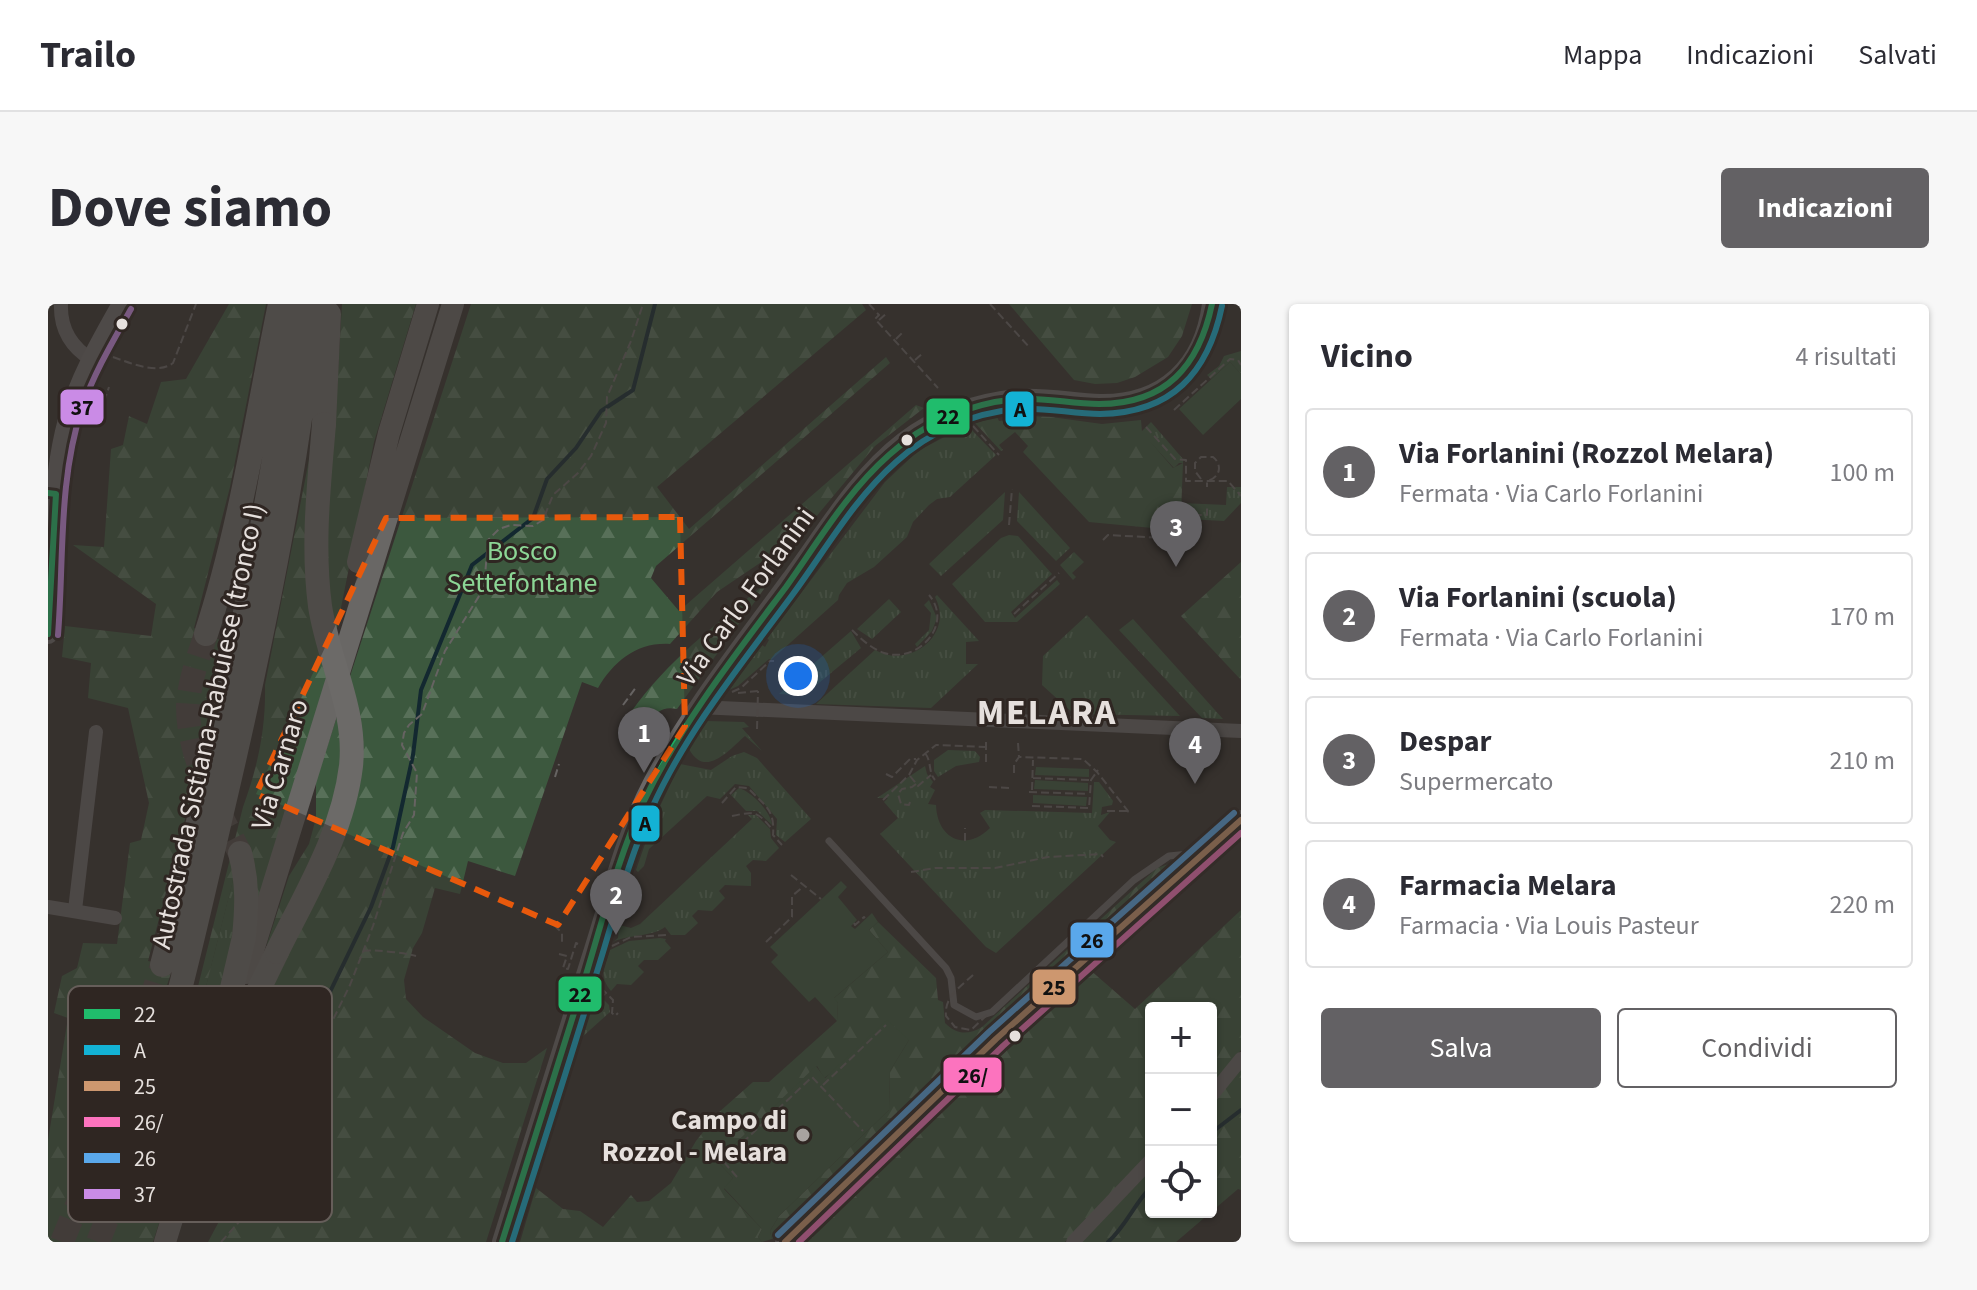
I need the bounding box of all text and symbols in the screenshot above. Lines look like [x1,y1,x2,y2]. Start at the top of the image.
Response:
text: Trailo [40,28,136,82]
text: Mappa [1563,35,1642,75]
text: Indicazioni [1686,35,1814,75]
text: Salvati [1858,35,1937,75]
button: Indicazioni [1721,168,1929,248]
text: Dove siamo [48,169,332,248]
unlabelled marker [114,316,130,332]
text: Vicino [1321,332,1413,381]
text: 4 risultati [1796,338,1897,375]
line badge: 37 [59,388,105,426]
line badge: A [1004,390,1035,428]
text: 37 [70,392,94,424]
text: A [1013,394,1027,426]
line badge: 22 [925,397,971,436]
text: 22 [936,401,960,433]
unlabelled marker [899,432,915,448]
text: Via Forlanini (Rozzol Melara) [1399,432,1774,475]
text: 1 [1342,454,1356,491]
text: 100 m [1829,454,1895,491]
text: Fermata · Via Carlo Forlanini [1399,475,1703,512]
street label: Via Carlo Forlanini [667,499,825,694]
street label: Autostrada Sistiana-Rabuiese (tronco I) [141,500,275,953]
pin: 3 [1150,501,1202,567]
park label: Bosco Settefontane [447,531,597,603]
text: Via Forlanini (scuola) [1399,576,1677,619]
text: 2 [1342,598,1356,635]
text: 170 m [1829,598,1895,635]
text: Fermata · Via Carlo Forlanini [1399,619,1703,656]
your location [778,656,818,696]
district label: MELARA [977,687,1117,738]
street label: Via Carnaro [241,694,319,835]
pin: 1 [618,707,670,773]
pin: 4 [1169,718,1221,784]
text: Despar [1399,720,1492,763]
text: 3 [1342,742,1356,779]
text: 210 m [1829,742,1895,779]
text: Supermercato [1399,763,1553,800]
line badge: A [630,804,661,843]
text: A [638,808,652,840]
text: Farmacia Melara [1399,864,1617,907]
pin: 2 [590,869,642,935]
text: 4 [1342,886,1356,923]
text: 220 m [1829,886,1895,923]
text: Farmacia · Via Louis Pasteur [1399,907,1699,944]
line badge: 26 [1069,921,1115,959]
text: 26 [1080,925,1104,957]
line badge: 25 [1031,968,1077,1006]
text: 25 [1042,972,1066,1004]
line badge: 22 [557,975,603,1013]
text: 22 [568,979,592,1011]
legend [68,986,332,1222]
text: 22 [134,999,156,1031]
map controls [1145,1002,1217,1218]
button: + [1145,1002,1217,1074]
button: Salva [1321,1008,1601,1088]
button: Condividi [1617,1008,1897,1088]
unlabelled marker [1007,1028,1023,1044]
text: A [134,1035,146,1067]
line badge: 26/ [942,1056,1003,1094]
text: 26/ [958,1060,988,1092]
text: 25 [134,1071,156,1103]
button: − [1145,1074,1217,1146]
place label: Campo di Rozzol - Melara [602,1100,787,1172]
text: 26/ [134,1107,164,1139]
marker: Campo di Rozzol - Melara [794,1126,812,1144]
text: 26 [134,1143,156,1175]
button: locate [1145,1146,1217,1218]
text: 37 [134,1179,156,1211]

